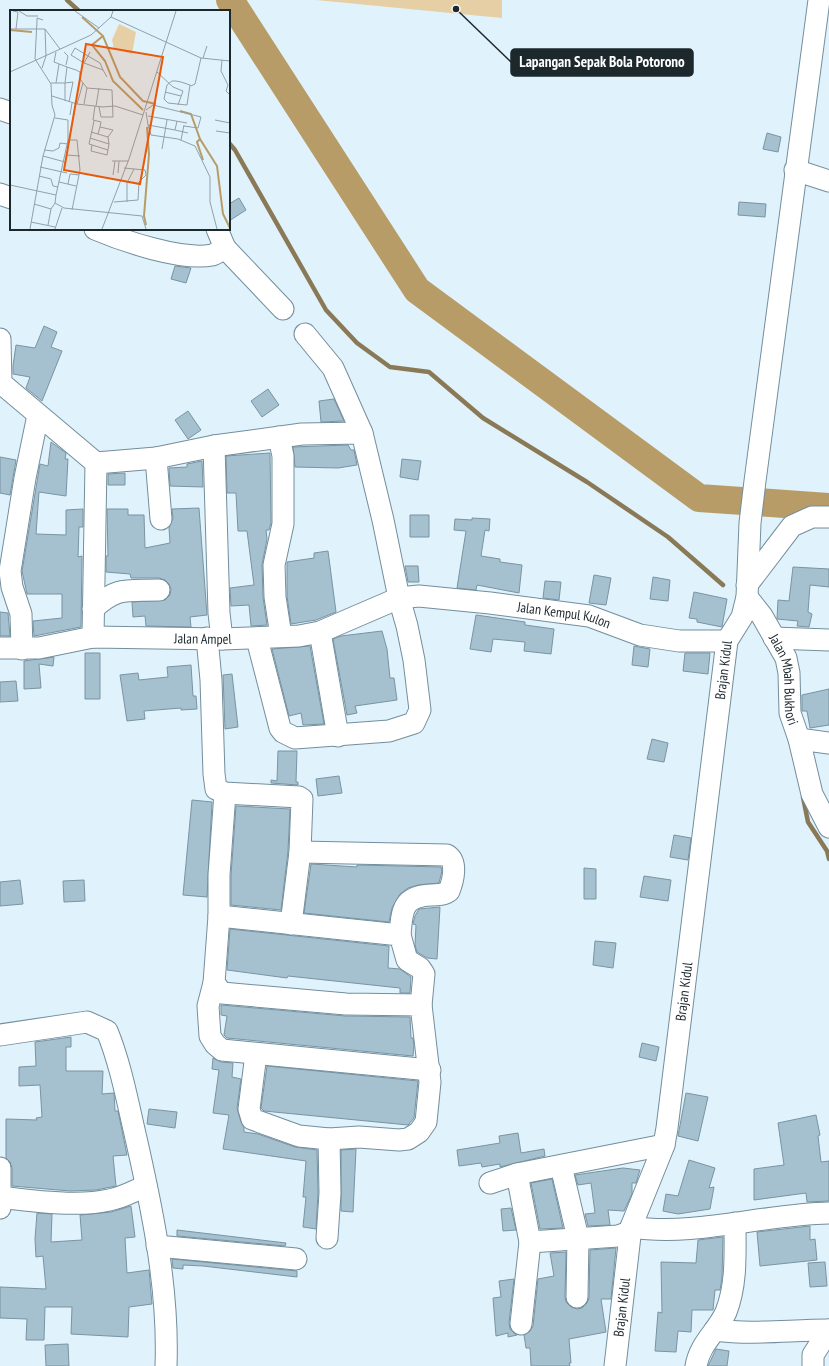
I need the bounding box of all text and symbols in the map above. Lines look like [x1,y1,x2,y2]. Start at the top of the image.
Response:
inset map [10,10,230,230]
callout: Lapangan Sepak Bola Potorono [511,49,693,76]
text: Lapangan Sepak Bola Potorono [519,52,685,71]
street label: Jalan Kempul Kulon [515,598,613,632]
street label: Jalan Ampel [173,629,233,648]
street label: Jalan Mbah Bukhori [765,630,802,727]
street label: Brajan Kidul [711,639,736,700]
street label: Brajan Kidul [671,960,696,1022]
street label: Brajan Kidul [609,1276,634,1338]

